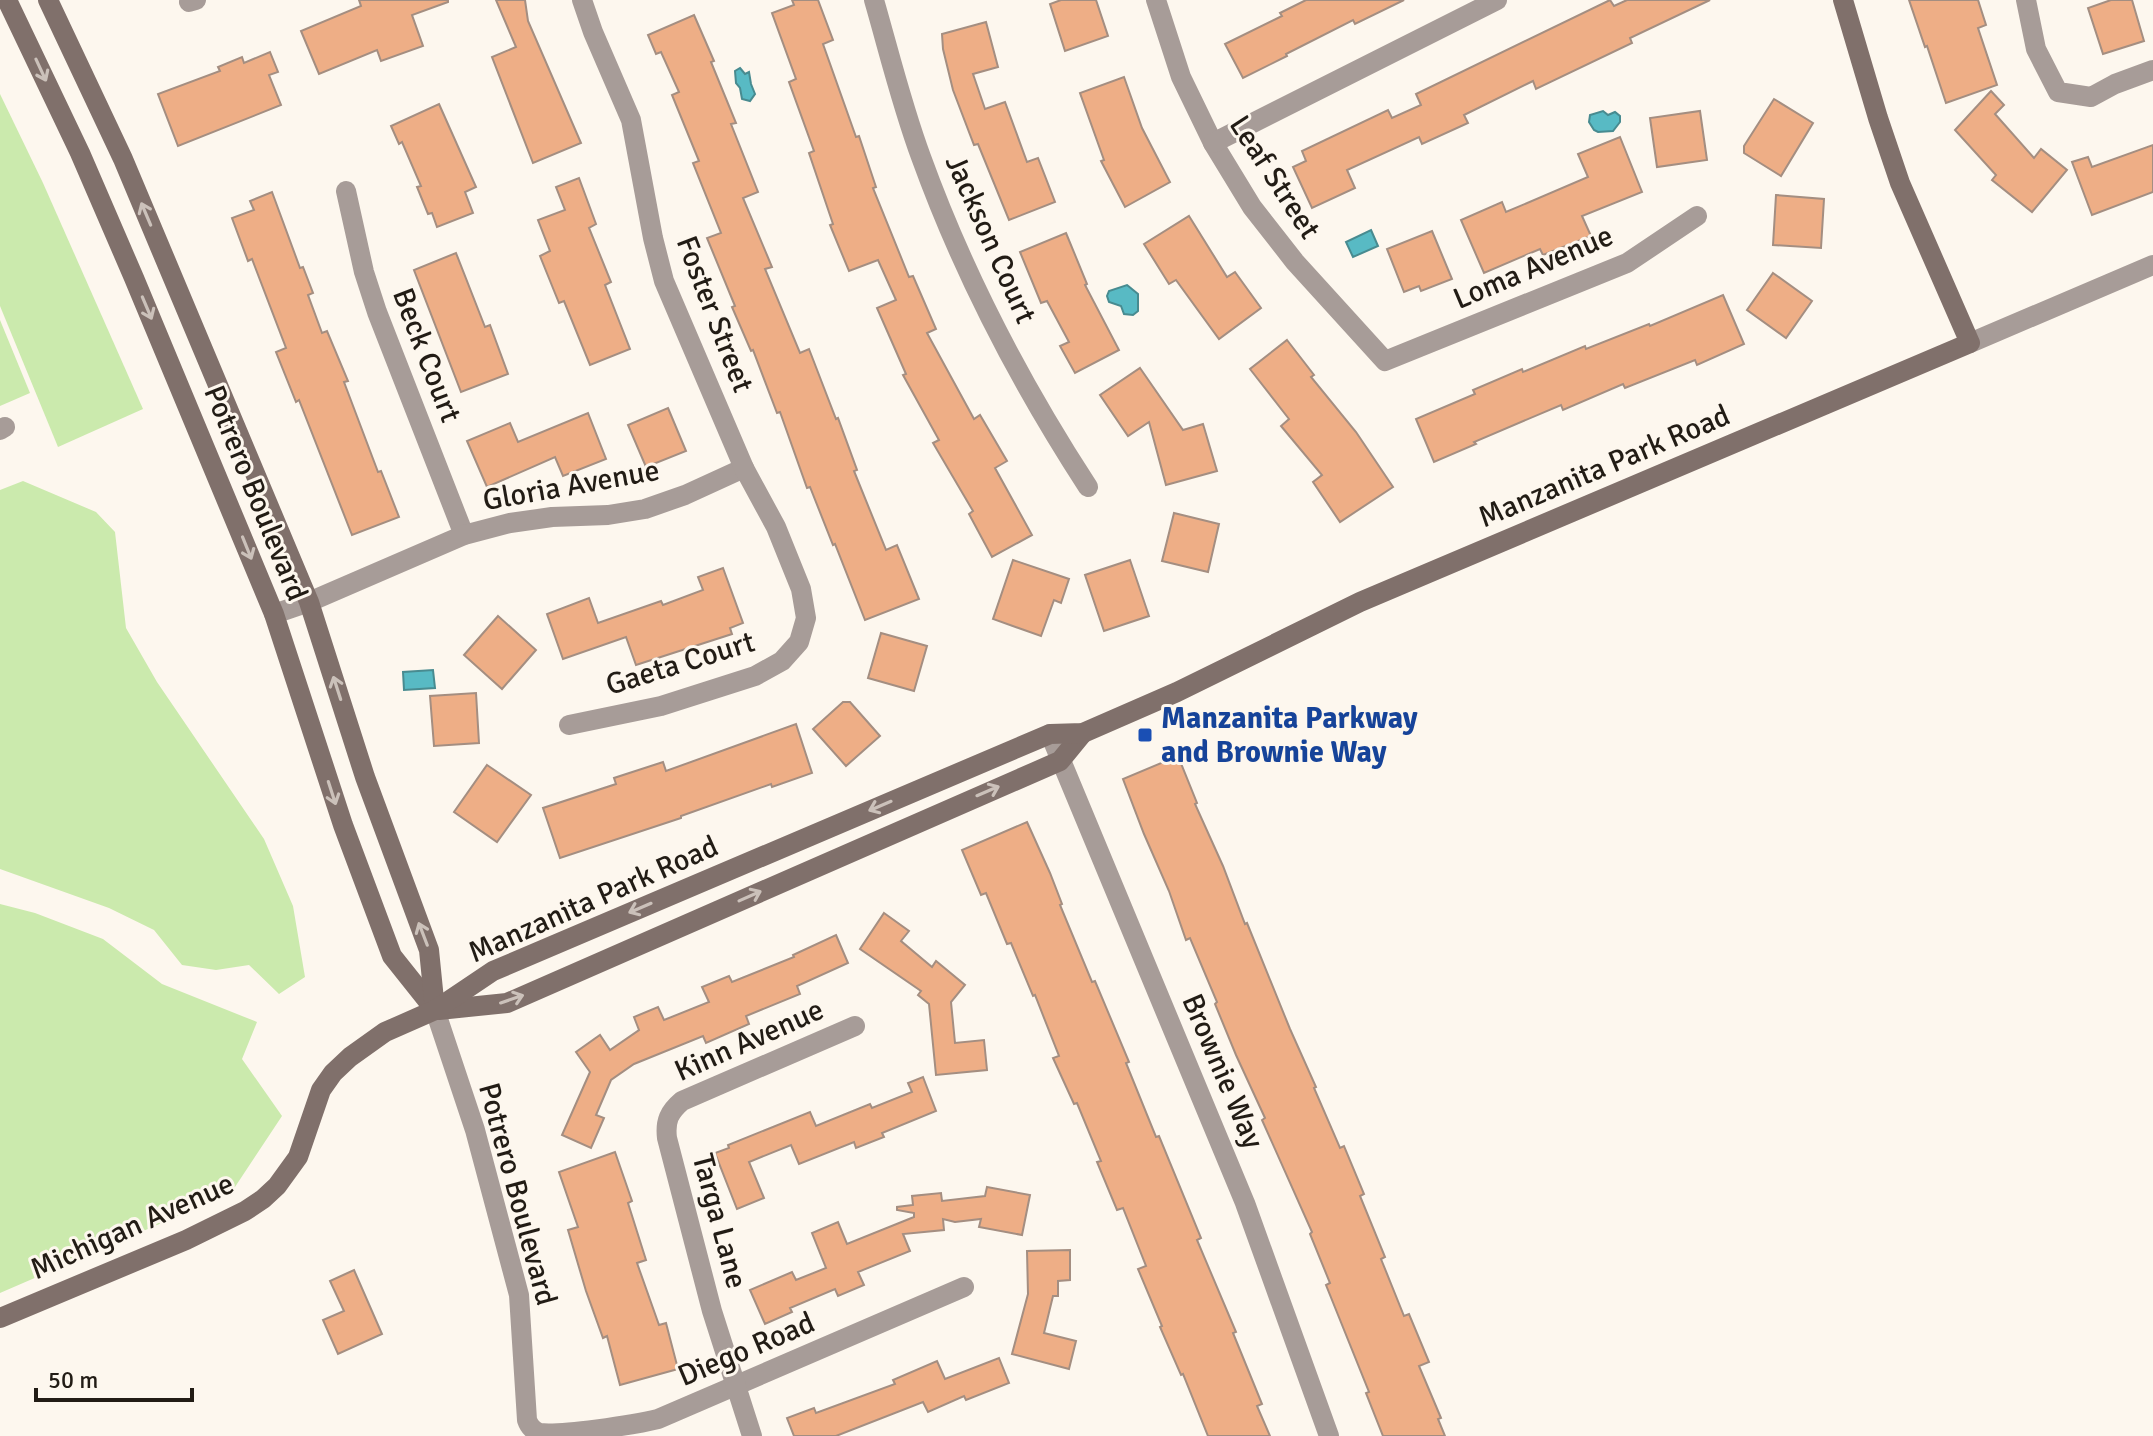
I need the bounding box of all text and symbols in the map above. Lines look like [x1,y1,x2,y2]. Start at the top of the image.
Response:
one-way arrow [34,58,49,82]
street label: Leaf Street [1221,109,1328,246]
street label: Jackson Court [937,149,1044,329]
one-way arrow [138,202,152,227]
street label: Loma Avenue [1448,217,1619,318]
street label: Foster Street [668,231,761,398]
street label: Beck Court [384,283,469,428]
one-way arrow [140,295,155,320]
street label: Potrero Boulevard [195,380,316,606]
street label: Manzanita Park Road [1473,397,1735,536]
street label: Gloria Avenue [480,452,662,519]
one-way arrow [240,535,255,560]
street label: Gaeta Court [601,623,759,704]
one-way arrow [329,676,344,702]
place label: Manzanita Parkway and Brownie Way [1161,700,1418,771]
marker: Manzanita Parkway and Brownie Way [1136,726,1154,744]
one-way arrow [326,780,340,805]
one-way arrow [976,783,1000,798]
one-way arrow [868,800,893,815]
street label: Manzanita Park Road [463,828,724,971]
one-way arrow [737,887,762,902]
one-way arrow [629,902,653,917]
one-way arrow [414,922,429,947]
street label: Brownie Way [1173,988,1272,1154]
one-way arrow [499,991,524,1006]
street label: Kinn Avenue [669,991,829,1090]
street label: Potrero Boulevard [470,1079,565,1310]
street label: Targa Lane [684,1150,755,1293]
street label: Michigan Avenue [25,1165,240,1288]
street label: Diego Road [672,1304,820,1395]
scale bar [36,1352,192,1402]
text: 50 m [48,1365,98,1395]

